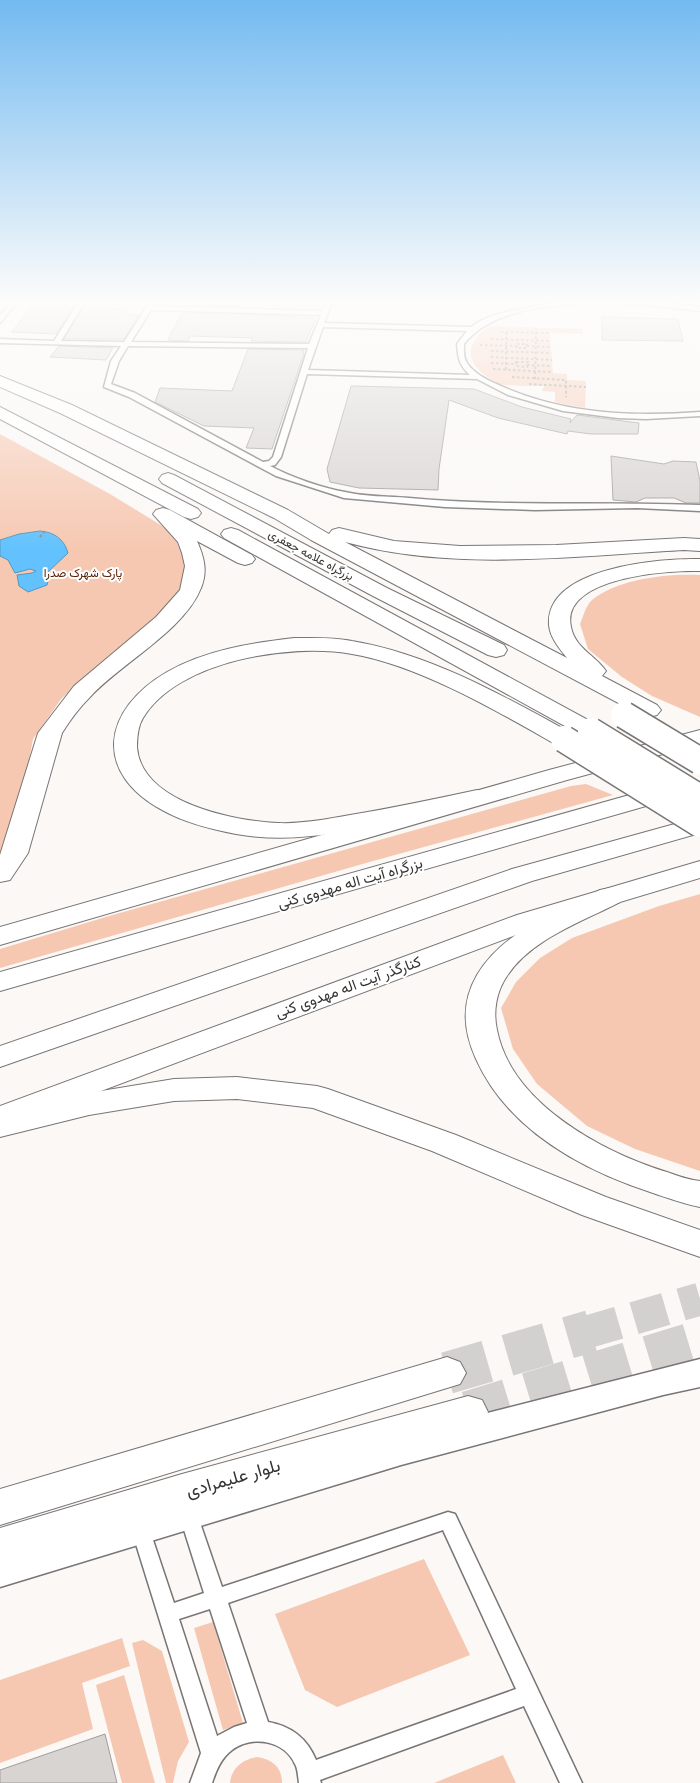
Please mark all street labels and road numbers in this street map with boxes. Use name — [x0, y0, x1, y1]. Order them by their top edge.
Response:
street label: بزرگراه علامه جعفری — [266, 527, 356, 584]
street label: بزرگراه آیت اله مهدوی کنی — [275, 854, 425, 913]
street label: کنارگذر آیت اله مهدوی کنی — [273, 952, 424, 1023]
street label: بلوار علیمرادی — [183, 1454, 283, 1502]

